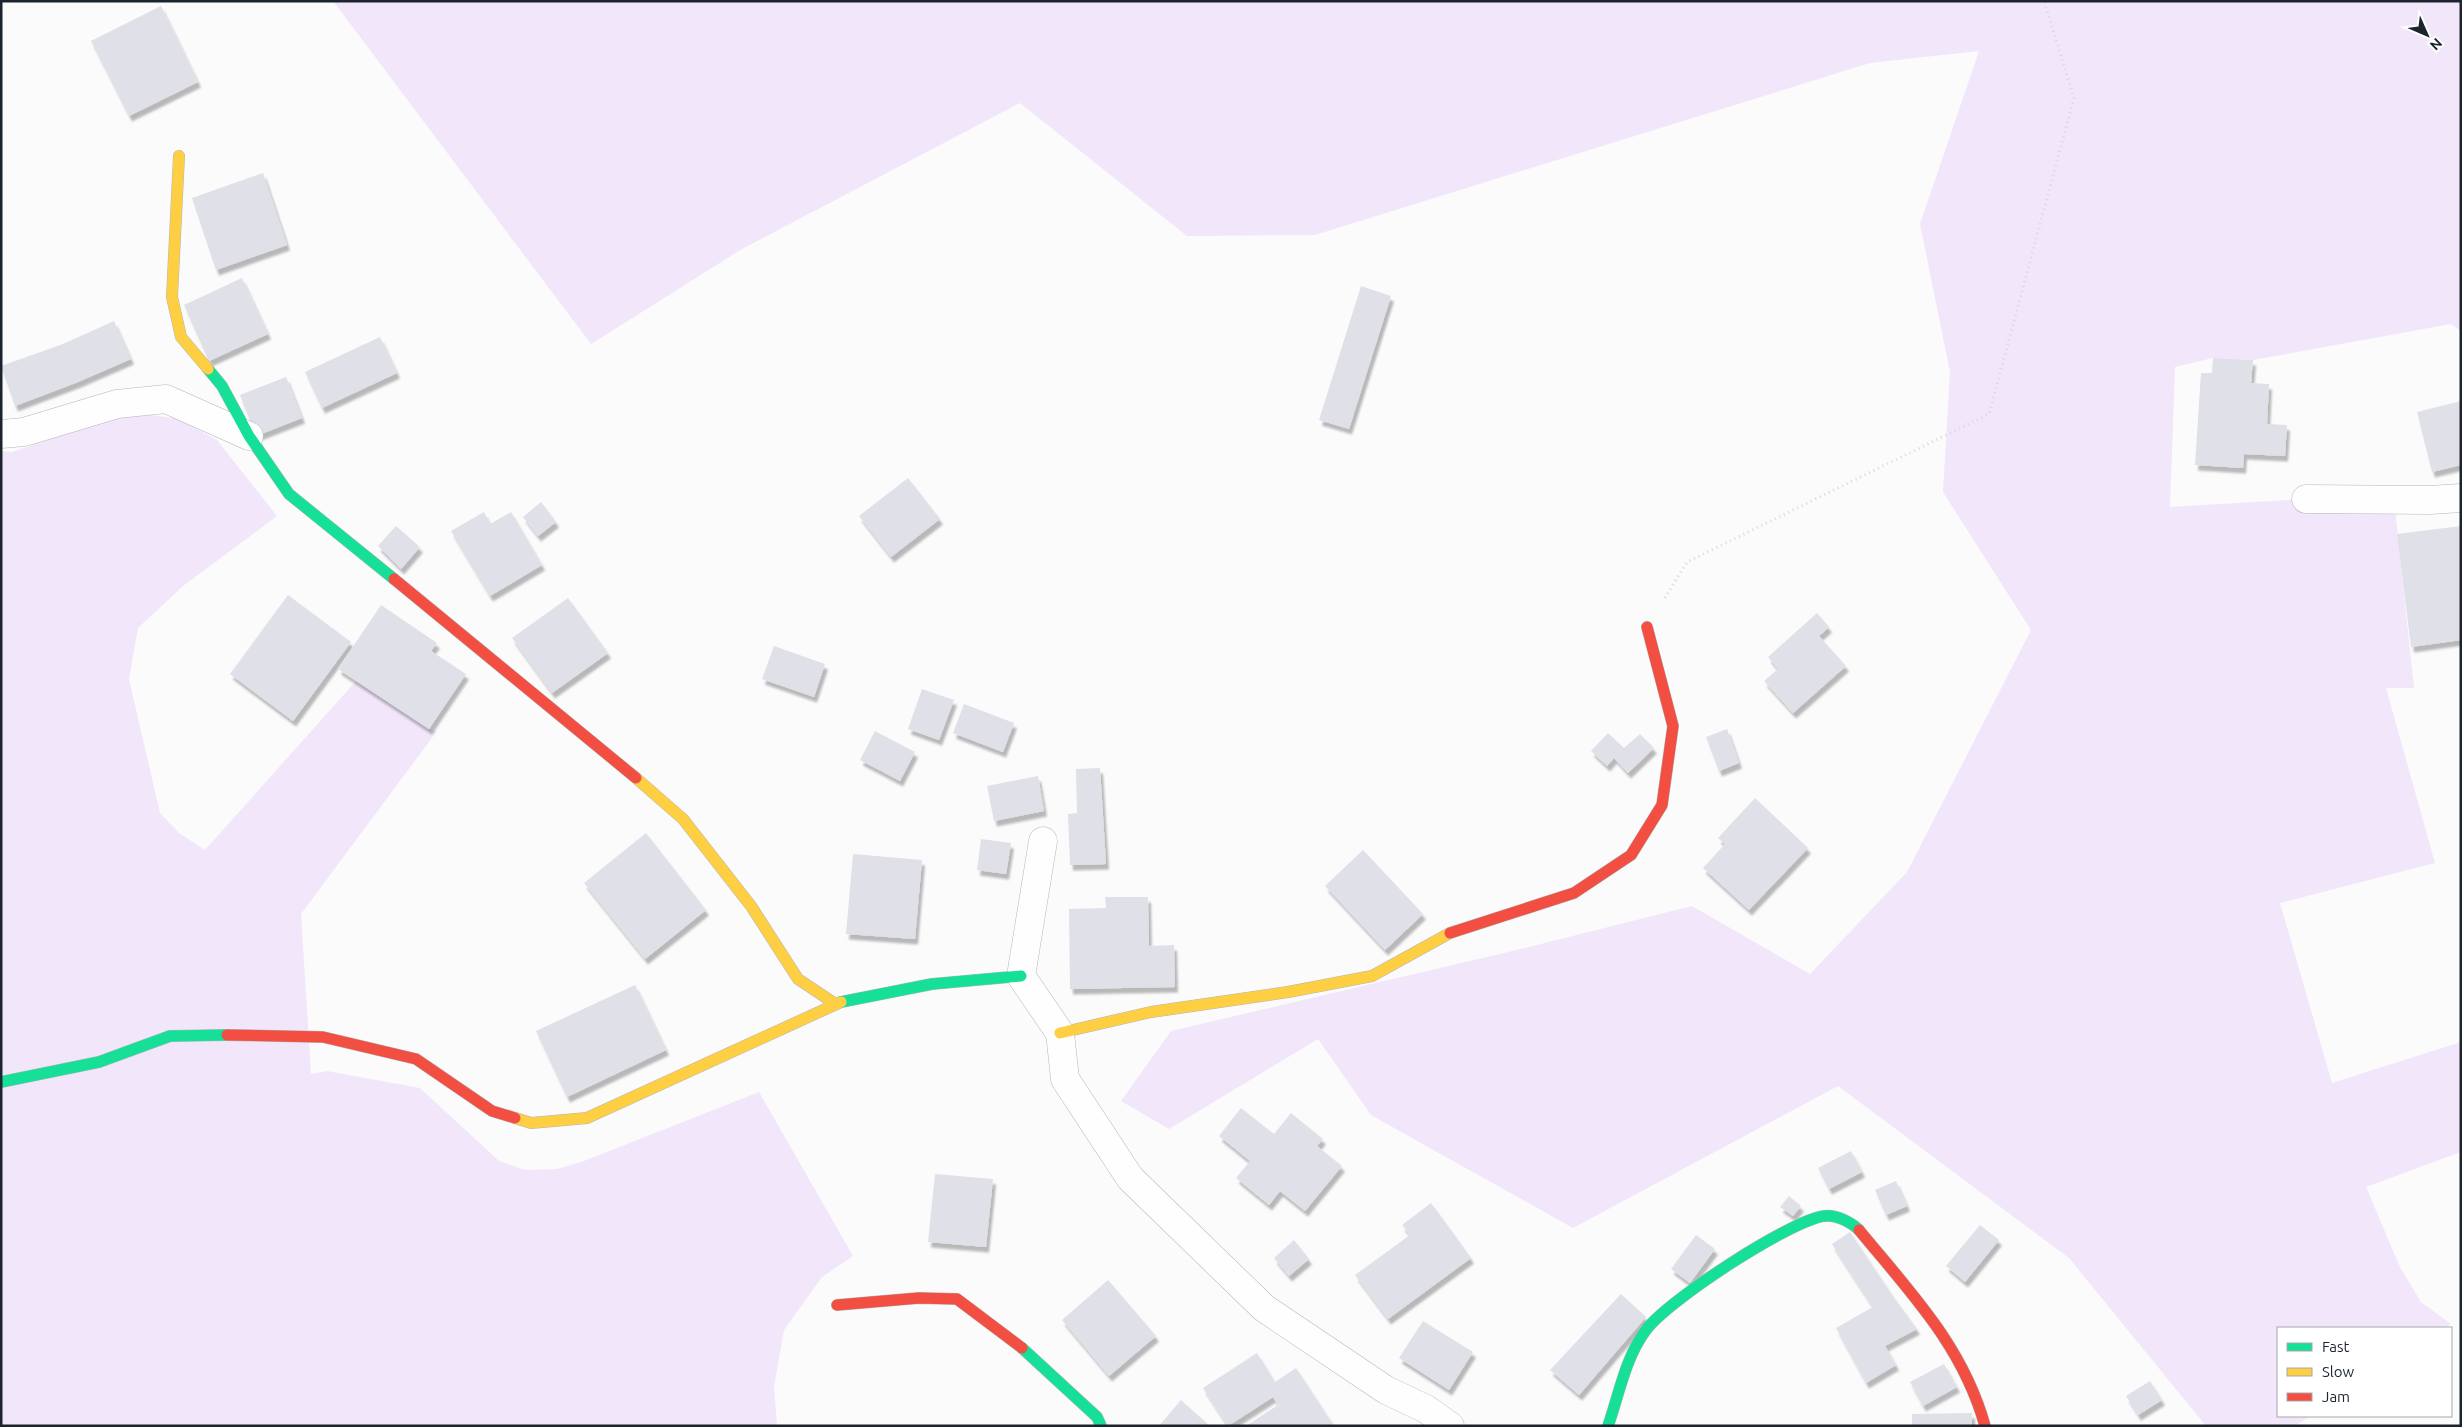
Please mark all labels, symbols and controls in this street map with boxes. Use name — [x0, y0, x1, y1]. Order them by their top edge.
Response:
north arrow — [2402, 10, 2452, 60]
text: N — [2427, 35, 2446, 54]
legend — [2277, 1327, 2452, 1417]
text: Fast — [2322, 1338, 2350, 1355]
text: Slow — [2322, 1363, 2355, 1380]
text: Jam — [2322, 1388, 2350, 1405]

